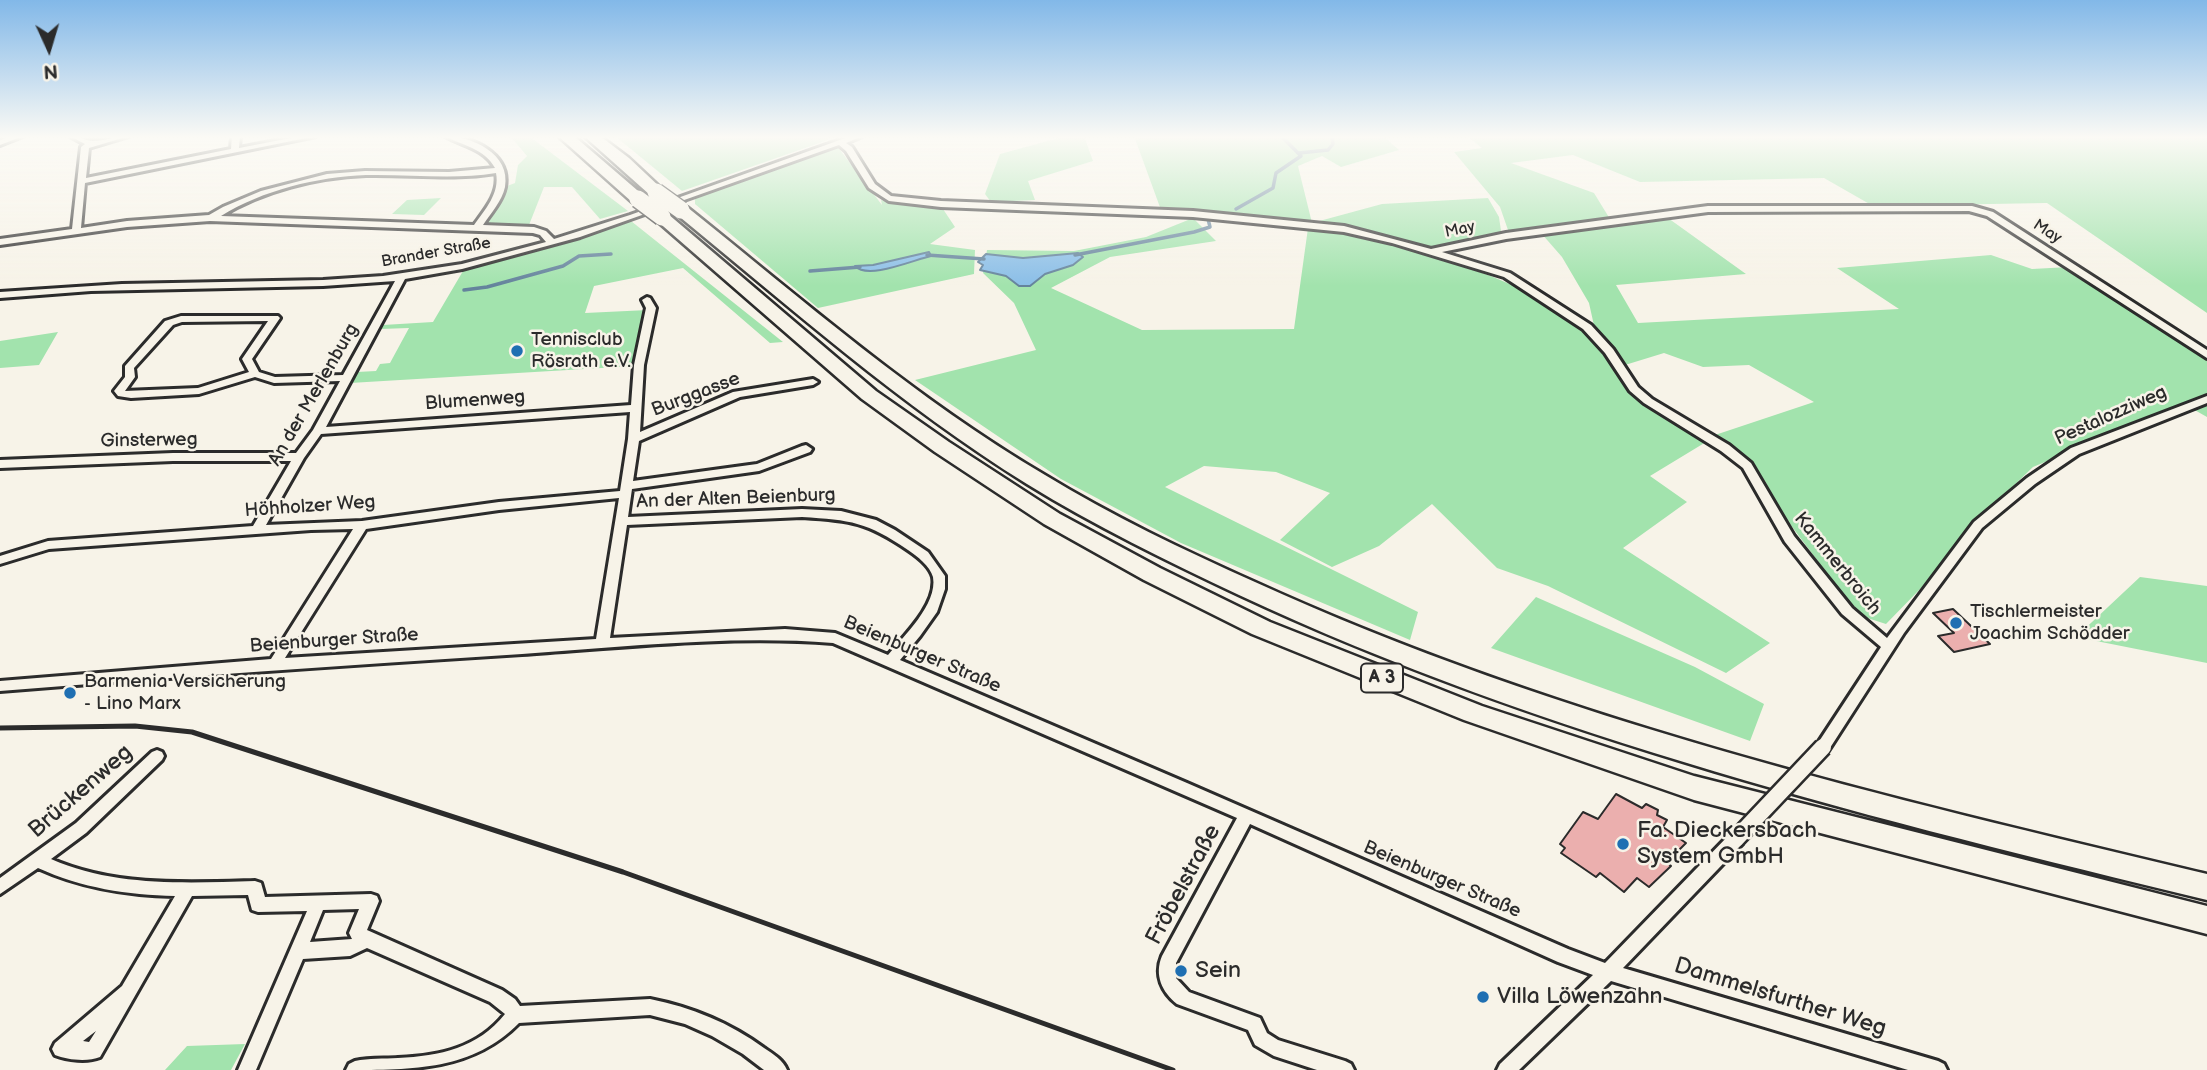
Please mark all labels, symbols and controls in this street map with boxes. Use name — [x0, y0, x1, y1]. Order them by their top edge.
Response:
north arrow — [14, 14, 84, 84]
text: N — [43, 58, 58, 82]
street label: May — [2029, 216, 2065, 248]
street label: May — [1443, 217, 1477, 243]
street label: Brander Straße — [380, 234, 492, 272]
street label: An der Merlenburg — [264, 320, 364, 470]
place label: Tennisclub Rösrath e.V. — [531, 329, 631, 373]
marker: Tennisclub Rösrath e.V. — [509, 343, 525, 359]
street label: Burggasse — [649, 368, 743, 422]
street label: Pestalozziweg — [2052, 381, 2170, 451]
street label: Blumenweg — [424, 386, 526, 416]
street label: Ginsterweg — [100, 429, 198, 453]
street label: An der Alten Beienburg — [636, 484, 836, 514]
street label: Höhholzer Weg — [244, 491, 376, 523]
street label: Kammerbroich — [1789, 508, 1885, 620]
place label: Tischlermeister Joachim Schödder — [1970, 601, 2130, 645]
street label: Beienburger Straße — [840, 611, 1004, 699]
marker: Tischlermeister Joachim Schödder — [1948, 615, 1964, 631]
street label: Beienburger Straße — [249, 624, 419, 658]
road number: A 3 — [1361, 664, 1403, 692]
place label: Barmenia Versicherung - Lino Marx — [84, 671, 286, 715]
marker: Barmenia Versicherung - Lino Marx — [62, 685, 78, 701]
street label: Brückenweg — [23, 739, 139, 845]
place label: Fa. Dieckersbach System GmbH — [1637, 817, 1817, 871]
street label: Fröbelstraße — [1141, 820, 1227, 950]
street label: Beienburger Straße — [1360, 836, 1524, 924]
marker: Fa. Dieckersbach System GmbH — [1615, 836, 1631, 852]
street label: Dammelsfurther Weg — [1671, 953, 1889, 1043]
place label: Sein — [1195, 957, 1241, 985]
marker: Sein — [1173, 963, 1189, 979]
place label: Villa Löwenzahn — [1497, 983, 1663, 1011]
marker: Villa Löwenzahn — [1475, 989, 1491, 1005]

